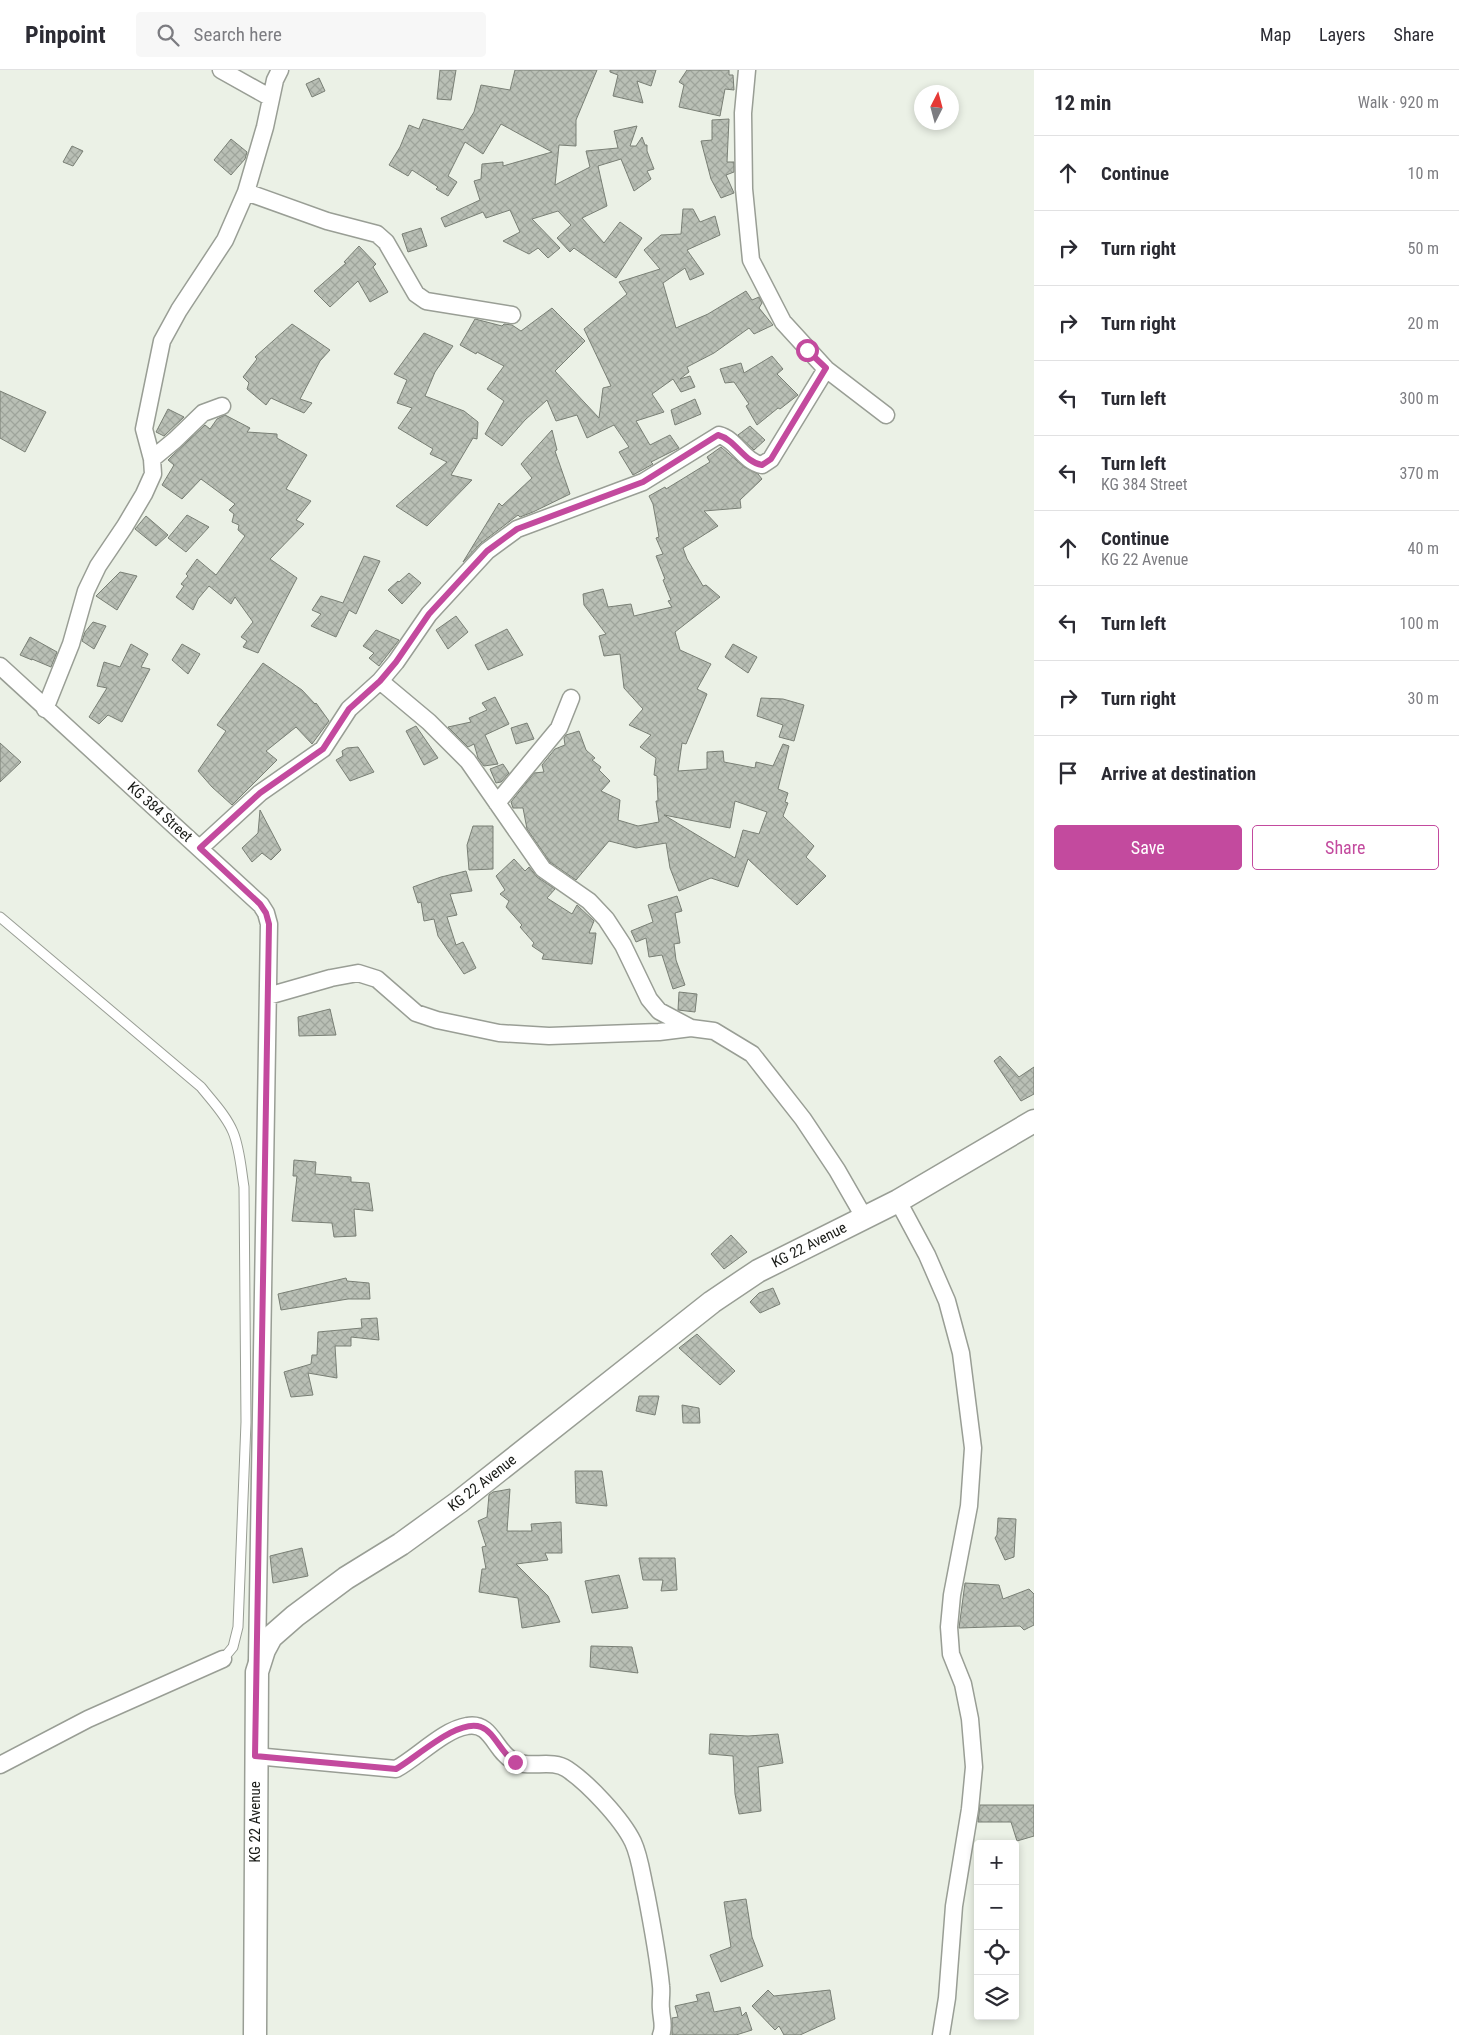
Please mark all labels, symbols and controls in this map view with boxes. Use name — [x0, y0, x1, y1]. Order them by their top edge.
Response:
search box — [136, 12, 486, 57]
text: Pinpoint — [25, 21, 106, 49]
icon: search — [154, 21, 182, 49]
text: Search here — [194, 23, 282, 46]
text: Map — [1260, 24, 1291, 45]
text: Layers — [1319, 24, 1366, 45]
text: Share — [1394, 24, 1434, 45]
north arrow — [914, 85, 959, 130]
text: 12 min — [1054, 91, 1111, 115]
text: Walk · 920 m — [1358, 93, 1439, 112]
icon: ahead — [1054, 159, 1082, 187]
text: Continue — [1101, 162, 1169, 185]
text: 10 m — [1407, 164, 1439, 183]
icon: right — [1054, 234, 1082, 262]
text: Turn right — [1101, 237, 1176, 260]
text: 50 m — [1407, 239, 1439, 258]
icon: right — [1054, 309, 1082, 337]
text: Turn right — [1101, 312, 1176, 335]
text: 20 m — [1407, 314, 1439, 333]
route start — [796, 339, 819, 362]
icon: left — [1054, 384, 1082, 412]
text: Turn left — [1101, 387, 1166, 410]
text: 300 m — [1400, 389, 1439, 408]
text: Turn left — [1101, 452, 1166, 475]
icon: left — [1054, 459, 1082, 487]
text: 370 m — [1400, 464, 1439, 483]
text: KG 384 Street — [1101, 475, 1187, 494]
text: Continue — [1101, 527, 1169, 550]
icon: ahead — [1054, 534, 1082, 562]
text: 40 m — [1407, 539, 1439, 558]
text: KG 22 Avenue — [1101, 550, 1188, 569]
icon: left — [1054, 609, 1082, 637]
text: Turn left — [1101, 612, 1166, 635]
text: 100 m — [1400, 614, 1439, 633]
icon: right — [1054, 684, 1082, 712]
text: Turn right — [1101, 687, 1176, 710]
text: 30 m — [1407, 689, 1439, 708]
icon: arrive — [1054, 759, 1082, 787]
text: Arrive at destination — [1101, 762, 1256, 785]
street label: KG 384 Street — [124, 778, 196, 846]
button: Save — [1054, 825, 1242, 870]
button: Share — [1252, 825, 1439, 870]
street label: KG 22 Avenue — [769, 1218, 849, 1272]
street label: KG 22 Avenue — [444, 1451, 520, 1515]
route end — [504, 1751, 527, 1774]
street label: KG 22 Avenue — [246, 1781, 264, 1863]
map controls — [974, 1840, 1019, 2020]
button: + — [974, 1840, 1019, 1885]
button: − — [974, 1885, 1019, 1930]
button: locate — [974, 1930, 1019, 1975]
button: layers — [974, 1975, 1019, 2020]

